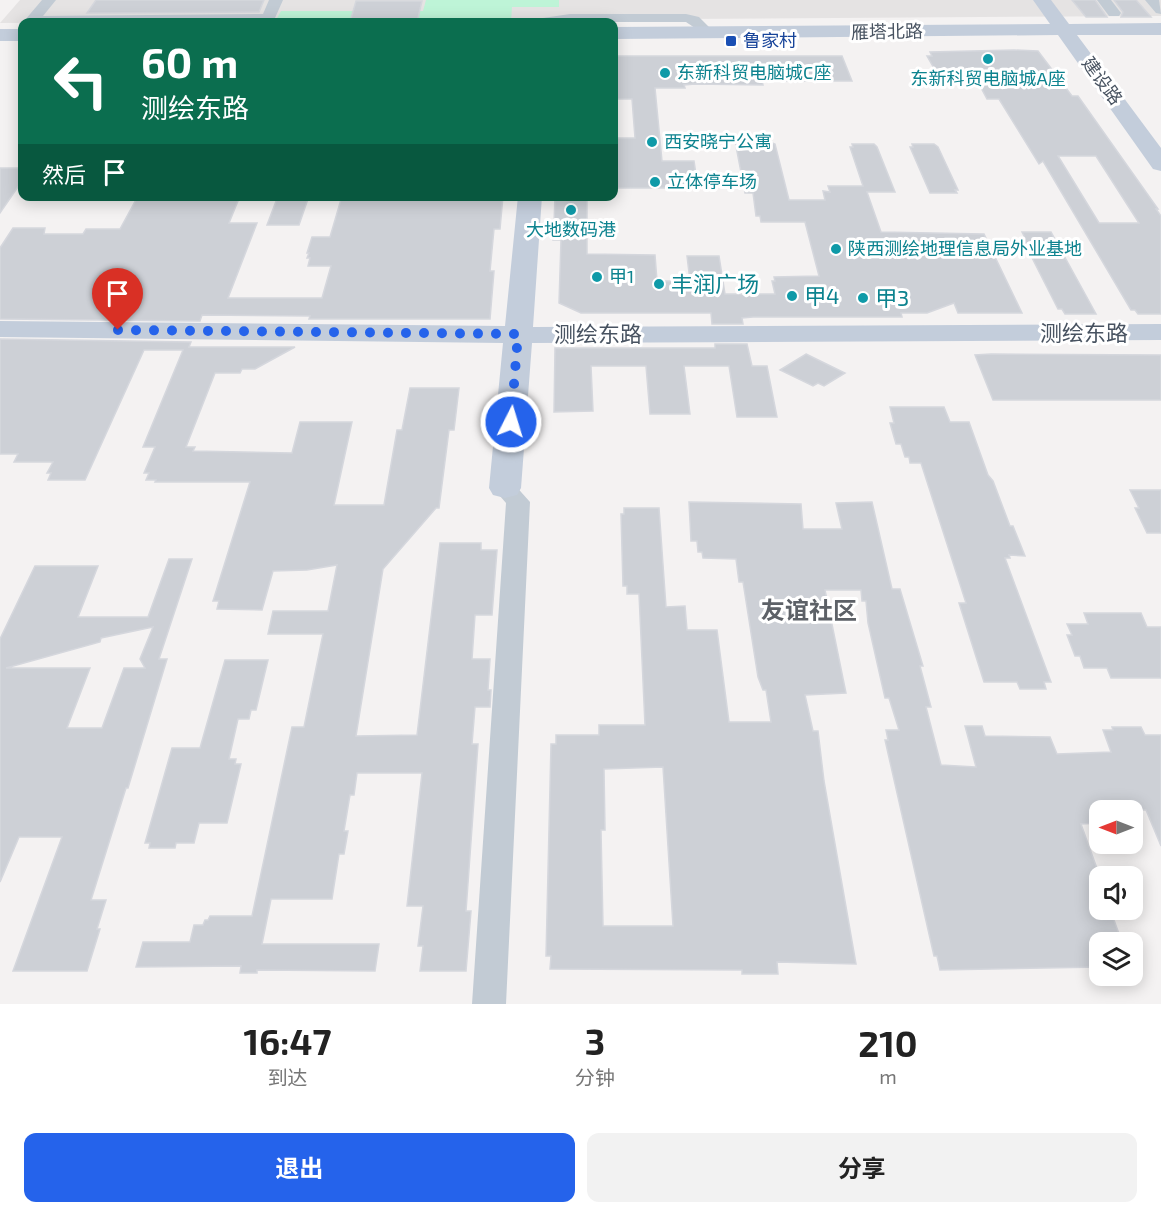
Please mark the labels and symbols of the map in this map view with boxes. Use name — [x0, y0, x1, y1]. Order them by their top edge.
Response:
street label: 雁塔北路 — [851, 19, 923, 43]
place label: 鲁家村 — [743, 29, 797, 51]
marker: 鲁家村 — [724, 34, 738, 48]
marker: 东新科贸电脑城A座 — [981, 52, 995, 66]
street label: 建设路 — [1078, 52, 1128, 109]
place label: 东新科贸电脑城C座 — [677, 61, 831, 83]
marker: 东新科贸电脑城C座 — [658, 66, 672, 80]
place label: 东新科贸电脑城A座 — [910, 67, 1066, 89]
place label: 西安晓宁公寓 — [664, 130, 772, 152]
marker: 西安晓宁公寓 — [645, 135, 659, 149]
place label: 立体停车场 — [667, 170, 757, 192]
marker: 立体停车场 — [648, 175, 662, 189]
marker: 大地数码港 — [564, 203, 578, 217]
place label: 大地数码港 — [526, 218, 616, 240]
place label: 陕西测绘地理信息局外业基地 — [848, 237, 1082, 259]
marker: 陕西测绘地理信息局外业基地 — [829, 242, 843, 256]
place label: 甲1 — [609, 265, 634, 287]
pin — [92, 268, 143, 330]
marker: 甲1 — [590, 270, 604, 284]
place label: 丰润广场 — [671, 270, 759, 296]
marker: 丰润广场 — [652, 277, 666, 291]
place label: 甲4 — [804, 282, 840, 308]
place label: 甲3 — [875, 284, 909, 310]
marker: 甲4 — [785, 289, 799, 303]
marker: 甲3 — [856, 291, 870, 305]
street label: 测绘东路 — [1040, 319, 1128, 345]
street label: 测绘东路 — [554, 320, 642, 346]
position arrow — [479, 390, 543, 454]
district label: 友谊社区 — [761, 595, 857, 624]
north arrow — [1089, 800, 1143, 854]

